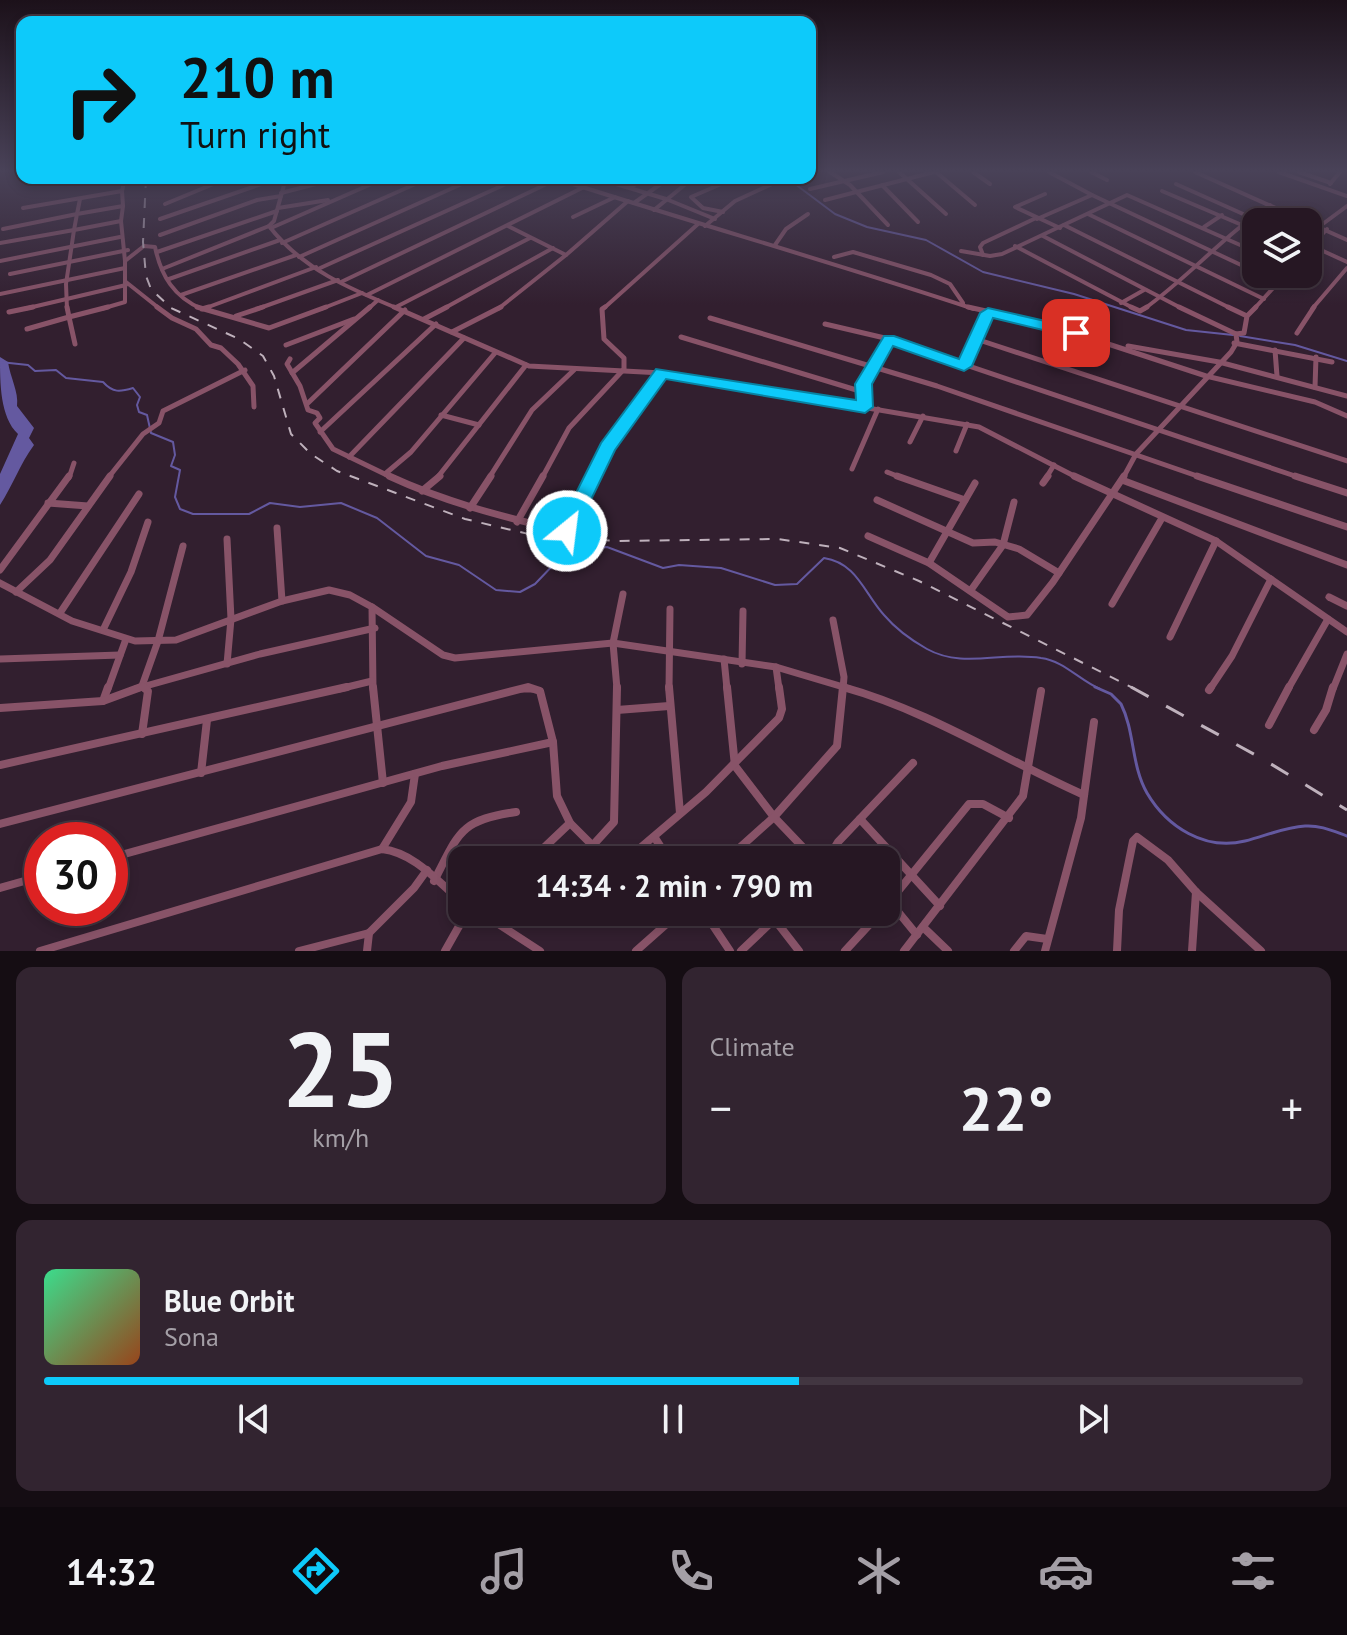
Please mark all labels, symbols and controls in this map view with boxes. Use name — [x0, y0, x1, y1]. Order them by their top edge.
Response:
text: 210 m — [180, 41, 335, 113]
icon: right — [48, 48, 152, 152]
text: Turn right — [180, 111, 330, 158]
map controls — [1242, 208, 1322, 288]
button: layers — [1242, 208, 1322, 288]
pin — [1042, 299, 1110, 367]
icon: arrive — [1054, 311, 1098, 355]
position arrow — [525, 489, 609, 573]
speed limit sign: 30 — [24, 822, 128, 926]
text: 14:34 · 2 min · 790 m — [535, 866, 813, 905]
text: 25 — [282, 1001, 400, 1136]
text: Climate — [710, 1030, 795, 1063]
text: 22° — [959, 1069, 1053, 1147]
text: − — [710, 1079, 732, 1136]
text: + — [1281, 1079, 1303, 1136]
text: km/h — [312, 1121, 369, 1154]
text: Blue Orbit — [164, 1281, 294, 1320]
text: Sona — [164, 1320, 219, 1353]
icon: previous — [232, 1397, 276, 1441]
icon: pause — [651, 1397, 695, 1441]
icon: next — [1071, 1397, 1115, 1441]
icon: directions — [288, 1543, 344, 1599]
icon: music — [476, 1543, 532, 1599]
icon: phone — [663, 1543, 719, 1599]
icon: climate — [851, 1543, 907, 1599]
icon: car — [1038, 1543, 1094, 1599]
icon: filters — [1225, 1543, 1281, 1599]
text: 14:32 — [66, 1548, 157, 1595]

